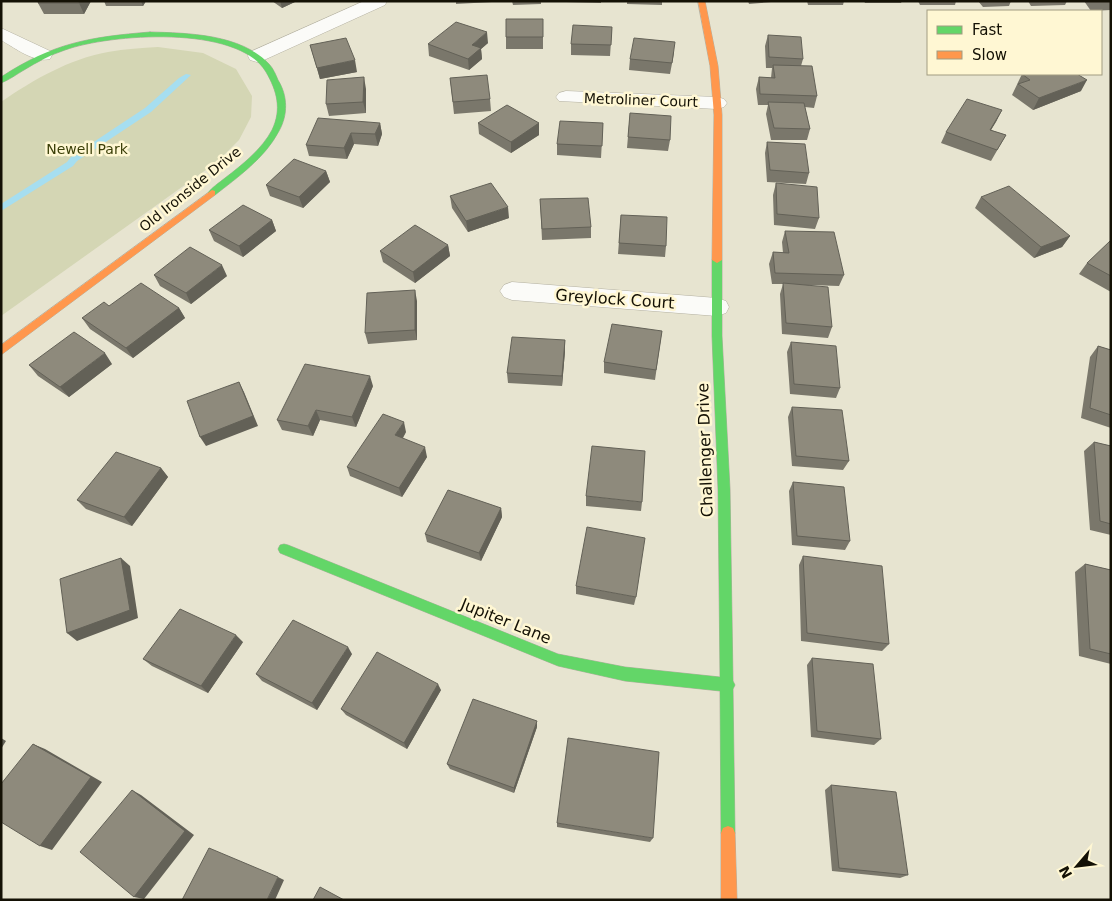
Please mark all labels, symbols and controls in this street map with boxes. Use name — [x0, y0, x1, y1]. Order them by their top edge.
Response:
legend — [927, 10, 1102, 75]
text: Fast — [972, 21, 1002, 39]
text: Slow — [972, 46, 1007, 64]
street label: Metroliner Court — [584, 90, 699, 110]
park label: Newell Park — [46, 141, 129, 157]
street label: Old Ironside Drive — [136, 143, 244, 235]
street label: Greylock Court — [555, 285, 675, 313]
street label: Challenger Drive — [693, 383, 717, 517]
street label: Jupiter Lane — [457, 594, 554, 648]
north arrow — [1052, 841, 1102, 891]
text: N — [1056, 863, 1075, 881]

